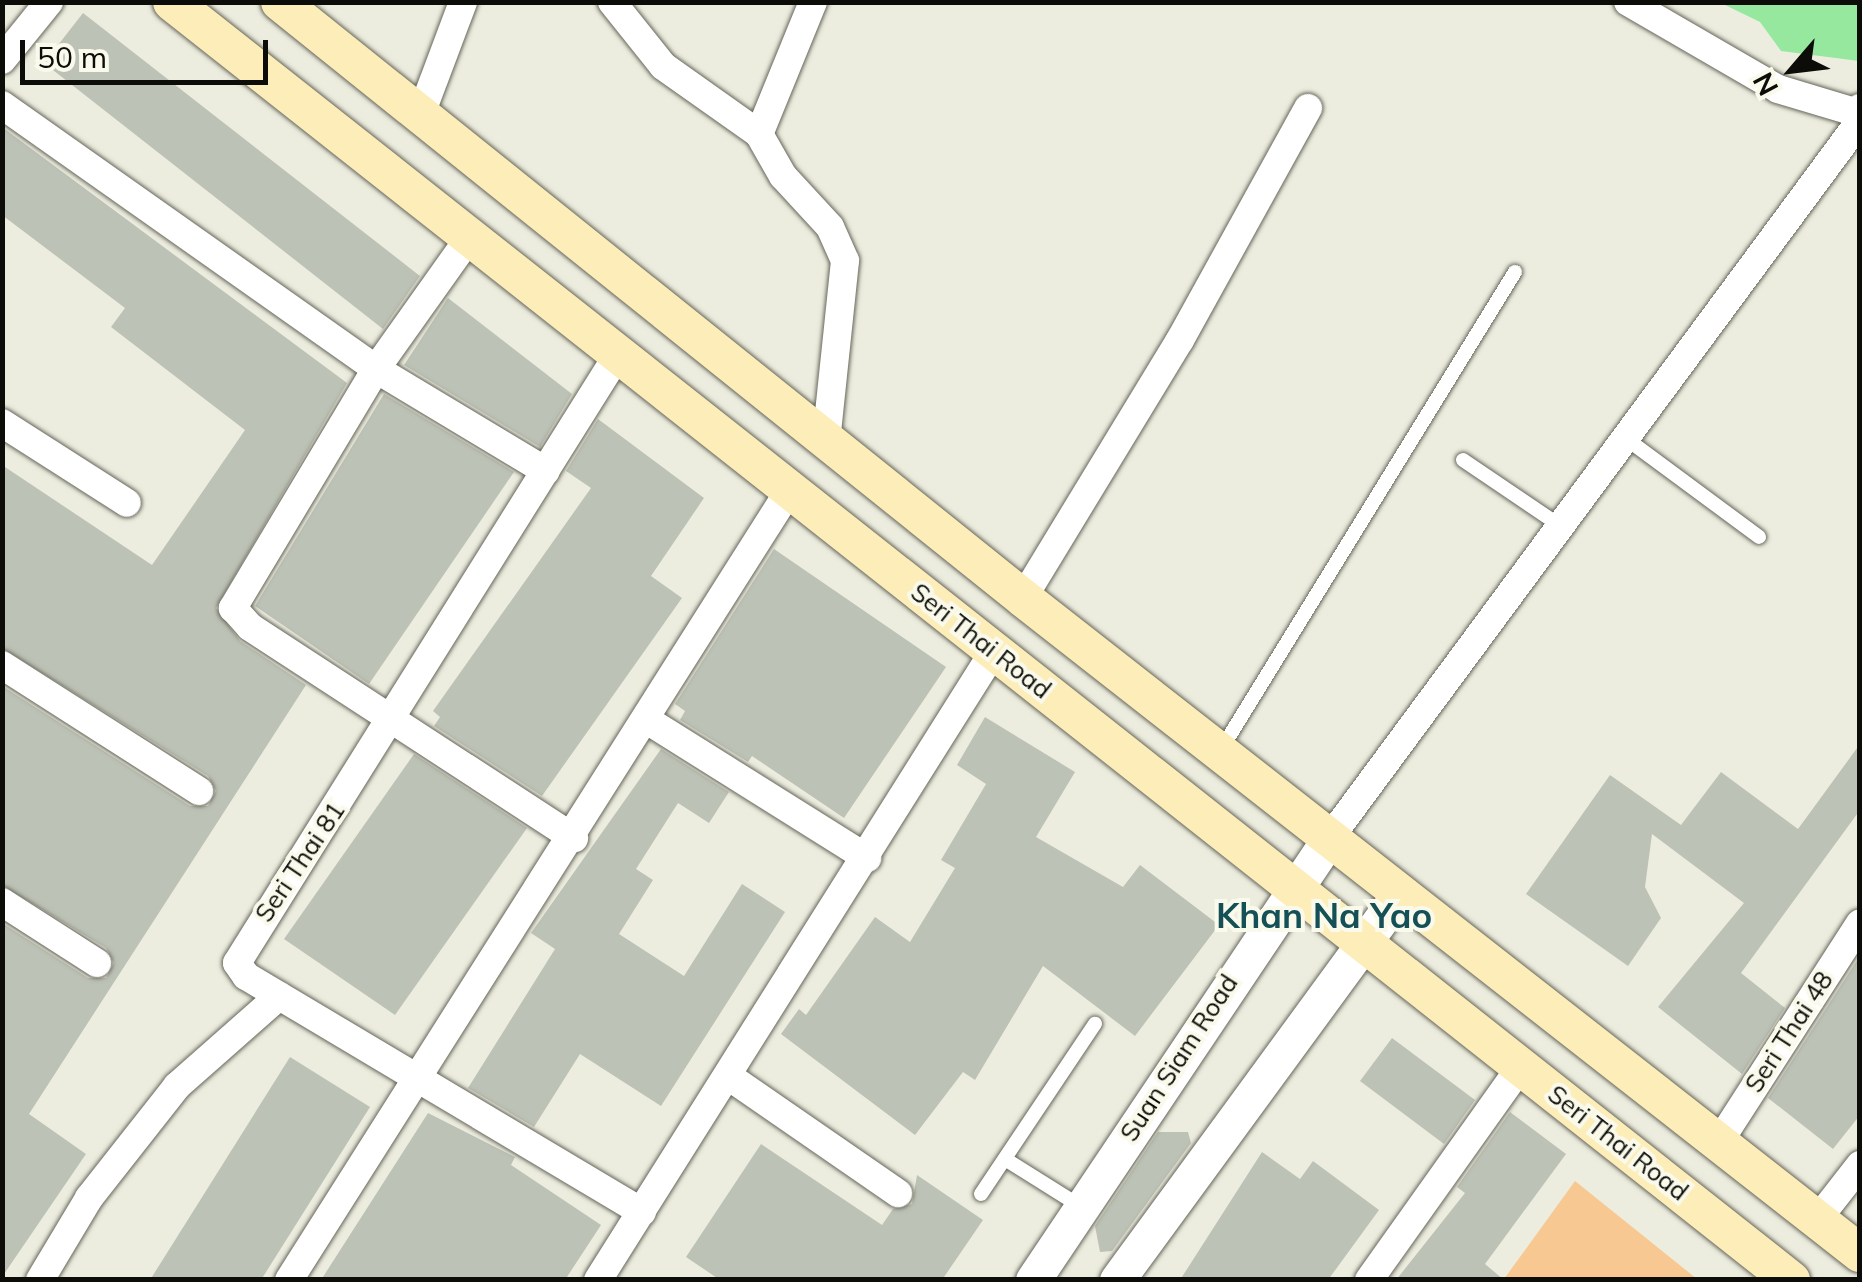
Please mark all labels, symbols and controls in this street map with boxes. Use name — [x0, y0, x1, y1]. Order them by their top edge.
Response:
scale bar — [25, 20, 272, 82]
north arrow — [1742, 20, 1842, 120]
text: 50 m — [37, 38, 107, 76]
text: N — [1745, 67, 1785, 102]
street label: Seri Thai Road — [905, 577, 1057, 705]
street label: Seri Thai 81 — [249, 796, 351, 928]
district label: Khan Na Yao — [1216, 894, 1432, 936]
street label: Seri Thai 48 — [1739, 966, 1839, 1098]
street label: Suan Siam Road — [1114, 969, 1244, 1147]
street label: Seri Thai Road — [1542, 1079, 1694, 1207]

